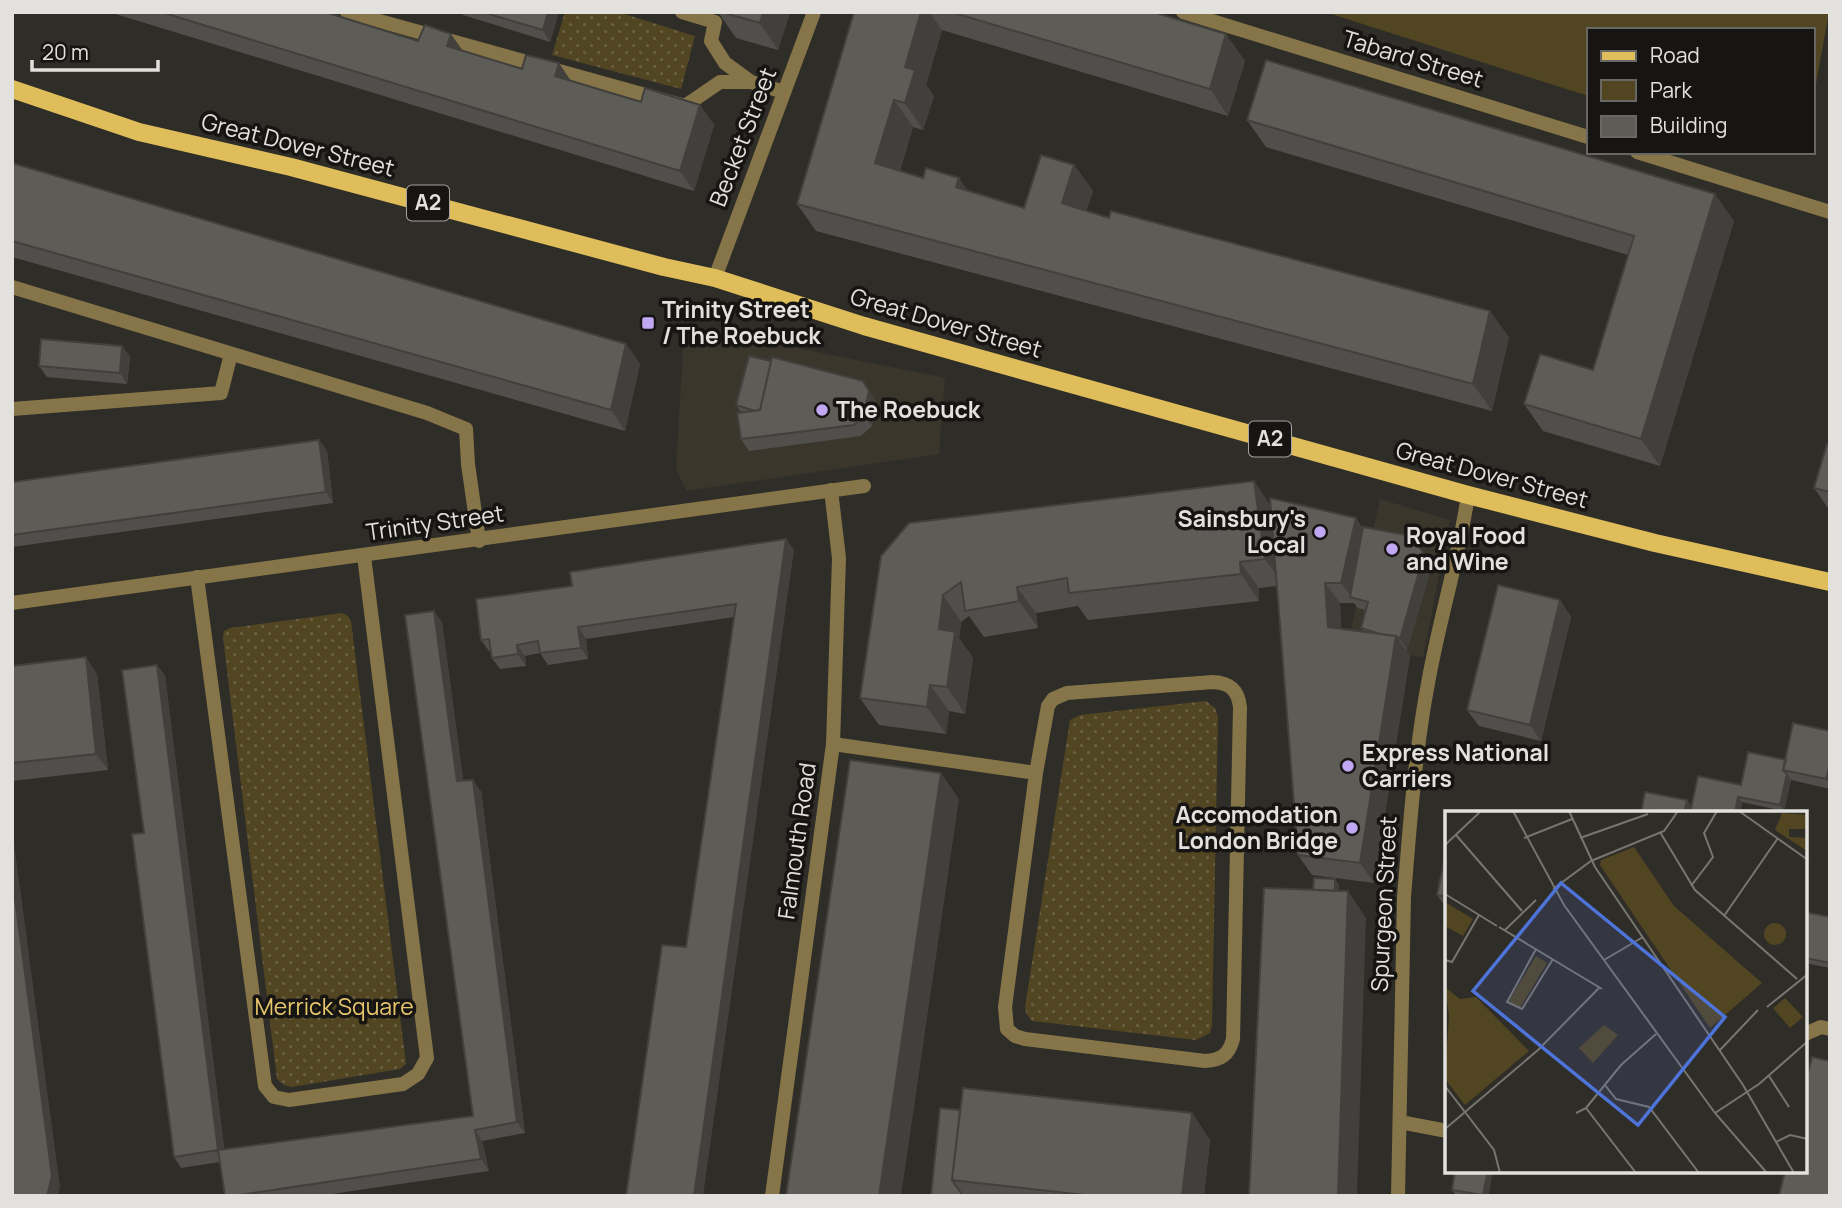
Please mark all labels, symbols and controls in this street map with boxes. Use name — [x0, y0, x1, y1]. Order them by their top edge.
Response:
street label: Tabard Street — [1339, 22, 1487, 95]
scale bar — [32, 28, 158, 72]
legend — [1587, 28, 1814, 154]
text: 20 m — [42, 38, 89, 66]
text: Road — [1650, 41, 1700, 69]
street label: Becket Street — [701, 63, 783, 211]
text: Park — [1650, 76, 1692, 104]
street label: Great Dover Street — [198, 105, 398, 183]
text: Building — [1650, 111, 1727, 139]
road number: A2 — [407, 186, 449, 220]
street label: Great Dover Street — [847, 279, 1046, 365]
place label: Trinity Street / The Roebuck — [662, 293, 821, 351]
marker: Trinity Street / The Roebuck — [640, 315, 656, 331]
place label: The Roebuck — [836, 393, 981, 425]
marker: The Roebuck — [814, 402, 830, 418]
road number: A2 — [1249, 422, 1291, 457]
street label: Great Dover Street — [1393, 433, 1592, 515]
street label: Trinity Street — [364, 497, 506, 547]
place label: Sainsbury's Local — [1178, 502, 1306, 560]
place label: Royal Food and Wine — [1406, 519, 1526, 577]
marker: Sainsbury's Local — [1312, 524, 1328, 540]
marker: Royal Food and Wine — [1384, 541, 1400, 557]
place label: Express National Carriers — [1362, 736, 1549, 794]
marker: Express National Carriers — [1340, 758, 1356, 774]
street label: Falmouth Road — [769, 760, 823, 921]
place label: Accomodation London Bridge — [1175, 798, 1338, 856]
inset map — [1445, 811, 1807, 1173]
street label: Spurgeon Street — [1362, 815, 1404, 993]
marker: Accomodation London Bridge — [1344, 820, 1360, 836]
park label: Merrick Square — [254, 990, 414, 1022]

